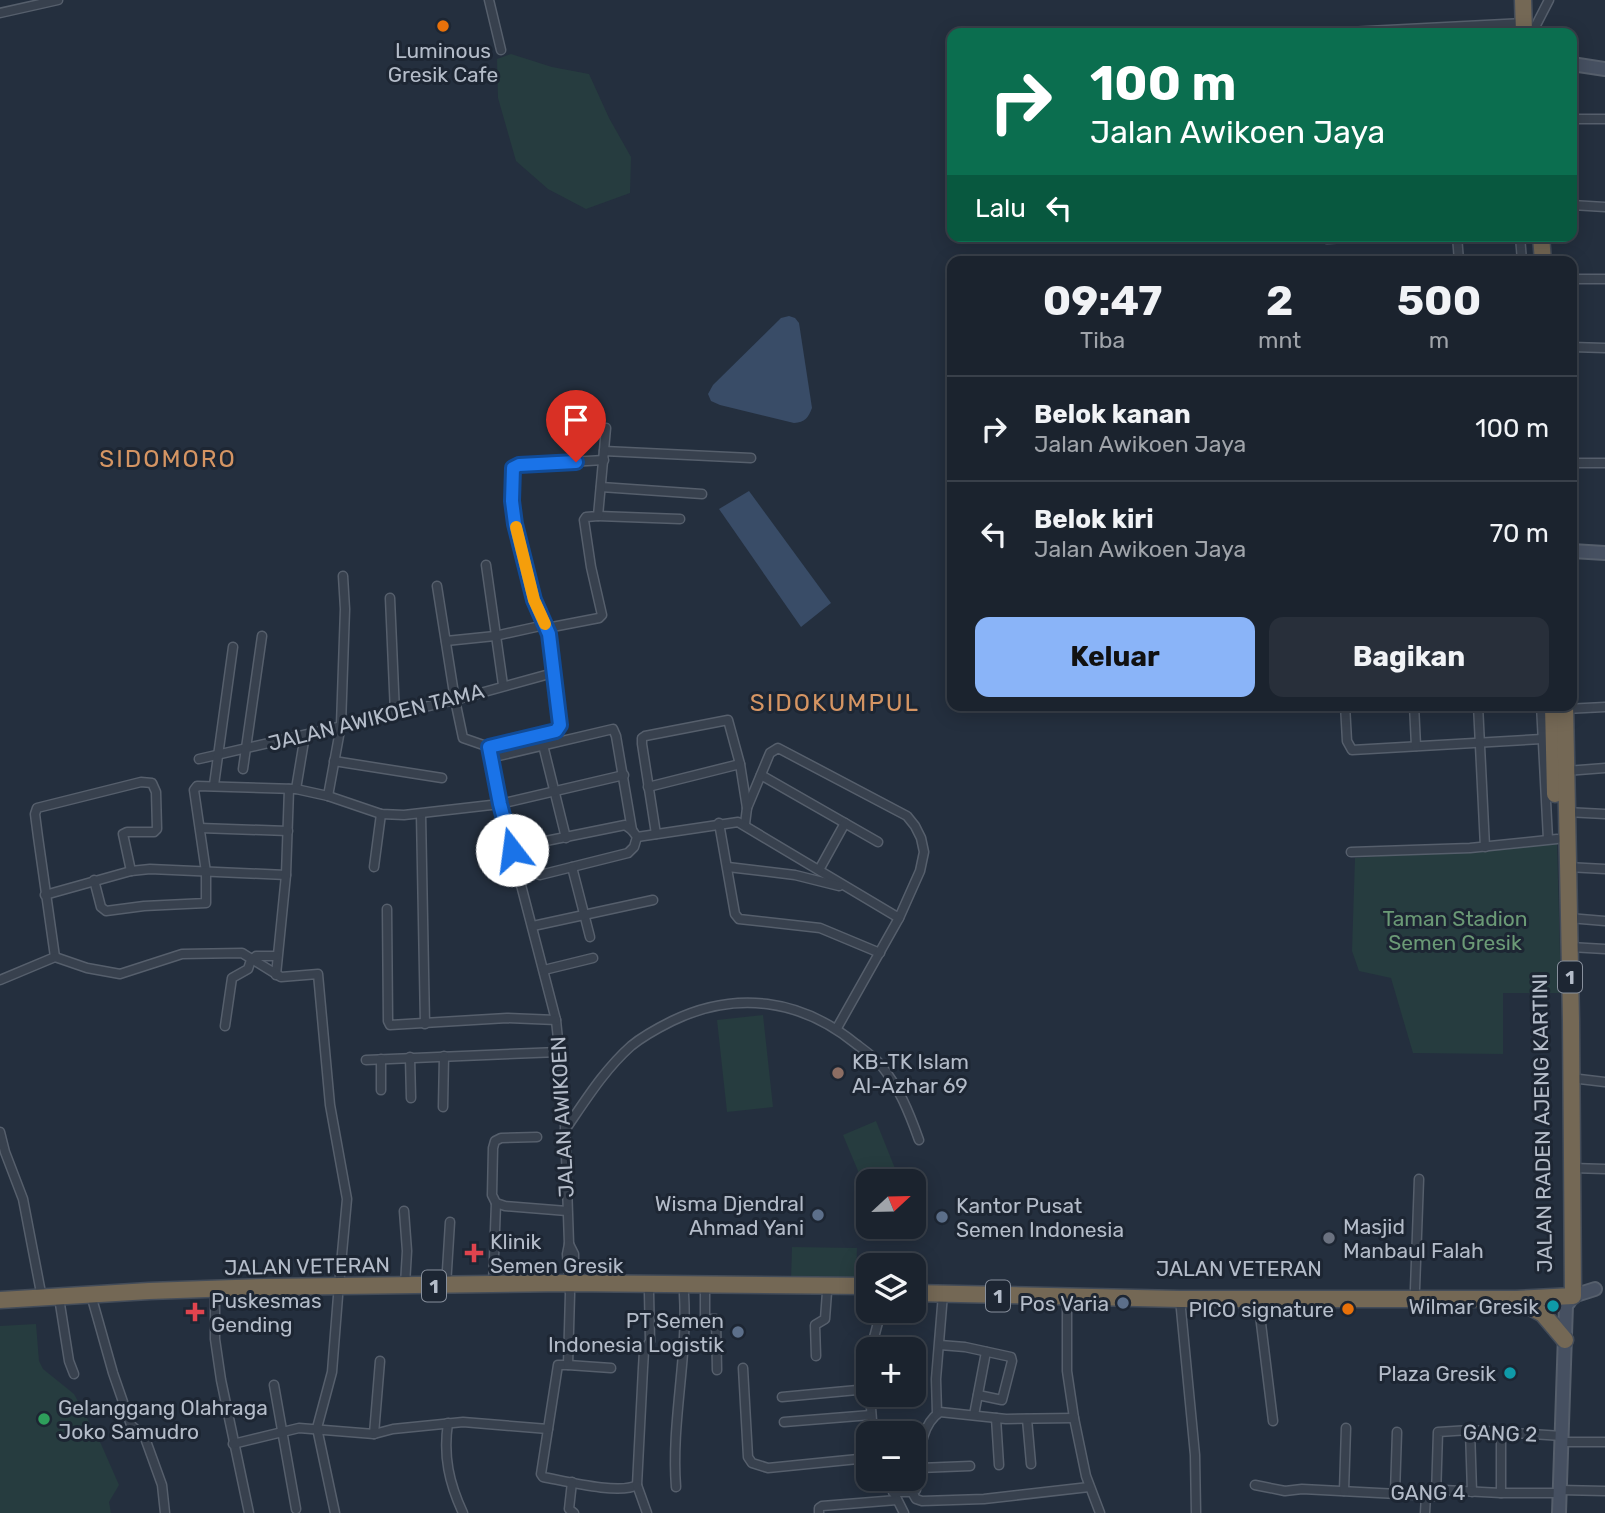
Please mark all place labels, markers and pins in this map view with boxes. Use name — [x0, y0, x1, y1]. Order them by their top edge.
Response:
marker: Luminous Gresik Cafe — [435, 18, 451, 34]
place label: Luminous Gresik Cafe — [388, 38, 498, 87]
pin — [546, 390, 606, 462]
place label: KB-TK Islam Al-Azhar 69 — [852, 1049, 969, 1098]
marker: KB-TK Islam Al-Azhar 69 — [830, 1065, 846, 1081]
place label: Wisma Djendral Ahmad Yani — [655, 1191, 804, 1240]
place label: Kantor Pusat Semen Indonesia — [956, 1193, 1124, 1242]
marker: Wisma Djendral Ahmad Yani — [810, 1207, 826, 1223]
marker: Kantor Pusat Semen Indonesia — [934, 1209, 950, 1225]
place label: Masjid Manbaul Falah — [1343, 1214, 1484, 1263]
place label: Klinik Semen Gresik — [490, 1229, 624, 1278]
marker: Masjid Manbaul Falah — [1321, 1230, 1337, 1246]
marker: Klinik Semen Gresik — [464, 1243, 484, 1263]
place label: Puskesmas Gending — [211, 1288, 322, 1337]
place label: Pos Varia — [1020, 1291, 1109, 1316]
place label: Wilmar Gresik — [1409, 1294, 1539, 1319]
marker: Pos Varia — [1115, 1295, 1131, 1311]
place label: PICO signature — [1189, 1297, 1334, 1322]
marker: Wilmar Gresik — [1545, 1298, 1561, 1314]
marker: PICO signature — [1340, 1301, 1356, 1317]
marker: Puskesmas Gending — [185, 1302, 205, 1322]
place label: PT Semen Indonesia Logistik — [548, 1308, 724, 1357]
marker: PT Semen Indonesia Logistik — [730, 1324, 746, 1340]
place label: Plaza Gresik — [1378, 1361, 1496, 1386]
marker: Plaza Gresik — [1502, 1365, 1518, 1381]
place label: Gelanggang Olahraga Joko Samudro — [58, 1395, 268, 1444]
marker: Gelanggang Olahraga Joko Samudro — [36, 1411, 52, 1427]

